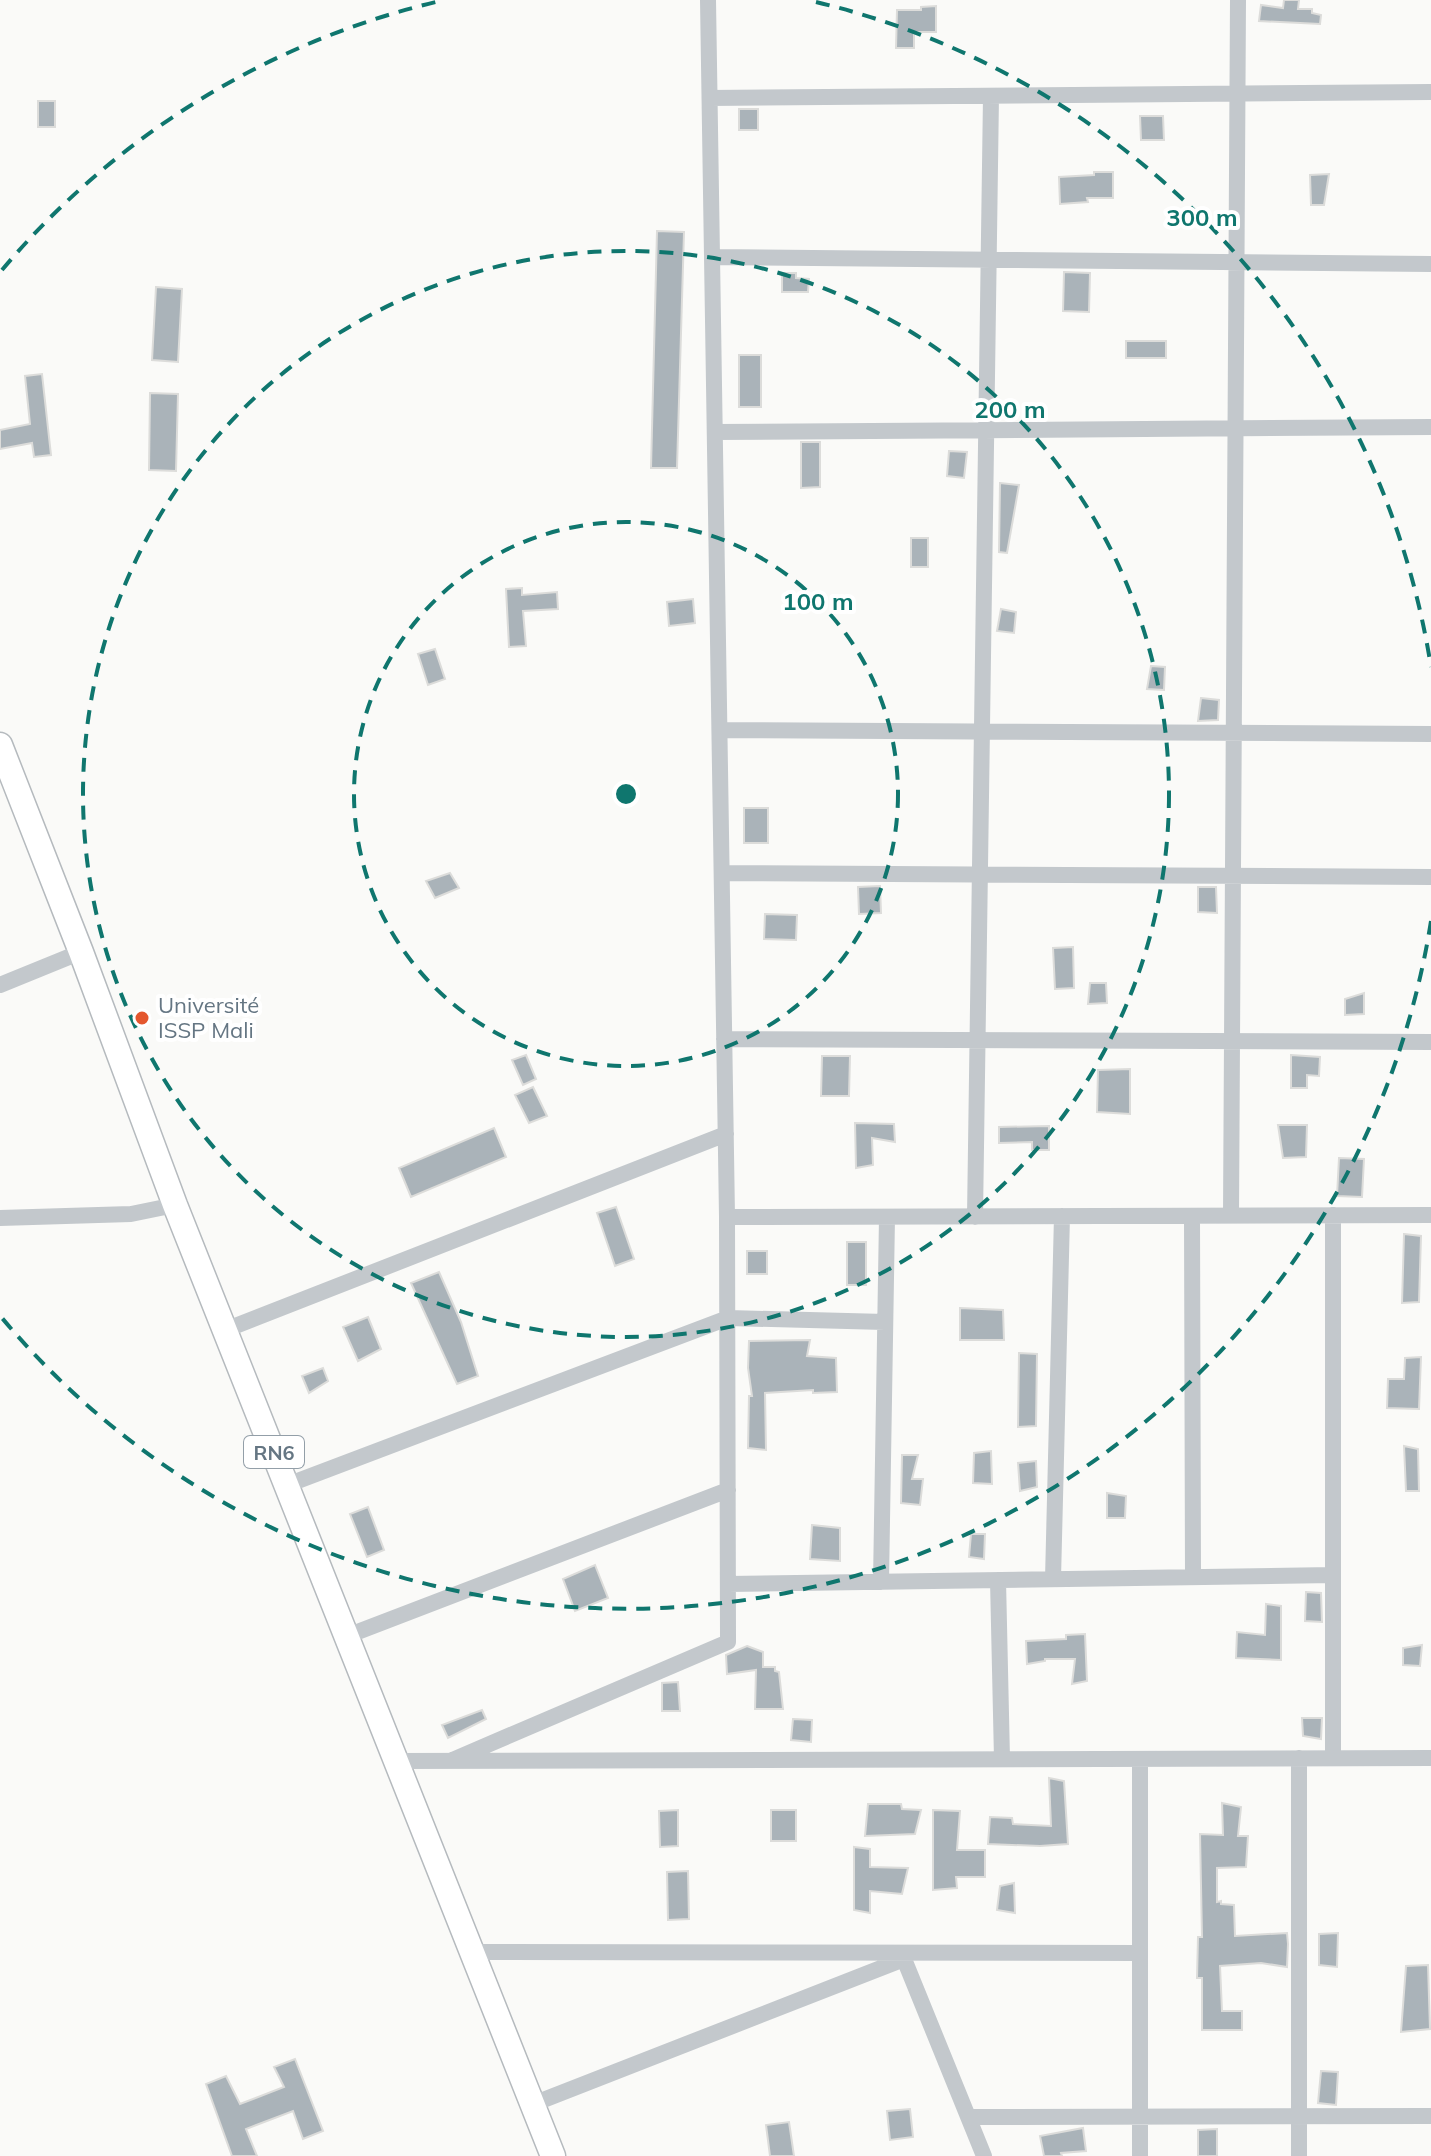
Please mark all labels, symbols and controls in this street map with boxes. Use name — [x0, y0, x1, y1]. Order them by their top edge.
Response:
text: 300 m — [1166, 202, 1238, 232]
text: 200 m — [974, 394, 1046, 424]
text: 100 m — [782, 586, 854, 616]
centre of rings — [612, 780, 640, 808]
place label: Université ISSP Mali — [158, 991, 259, 1044]
marker: Université ISSP Mali — [133, 1009, 151, 1027]
road number: RN6 — [244, 1436, 304, 1468]

